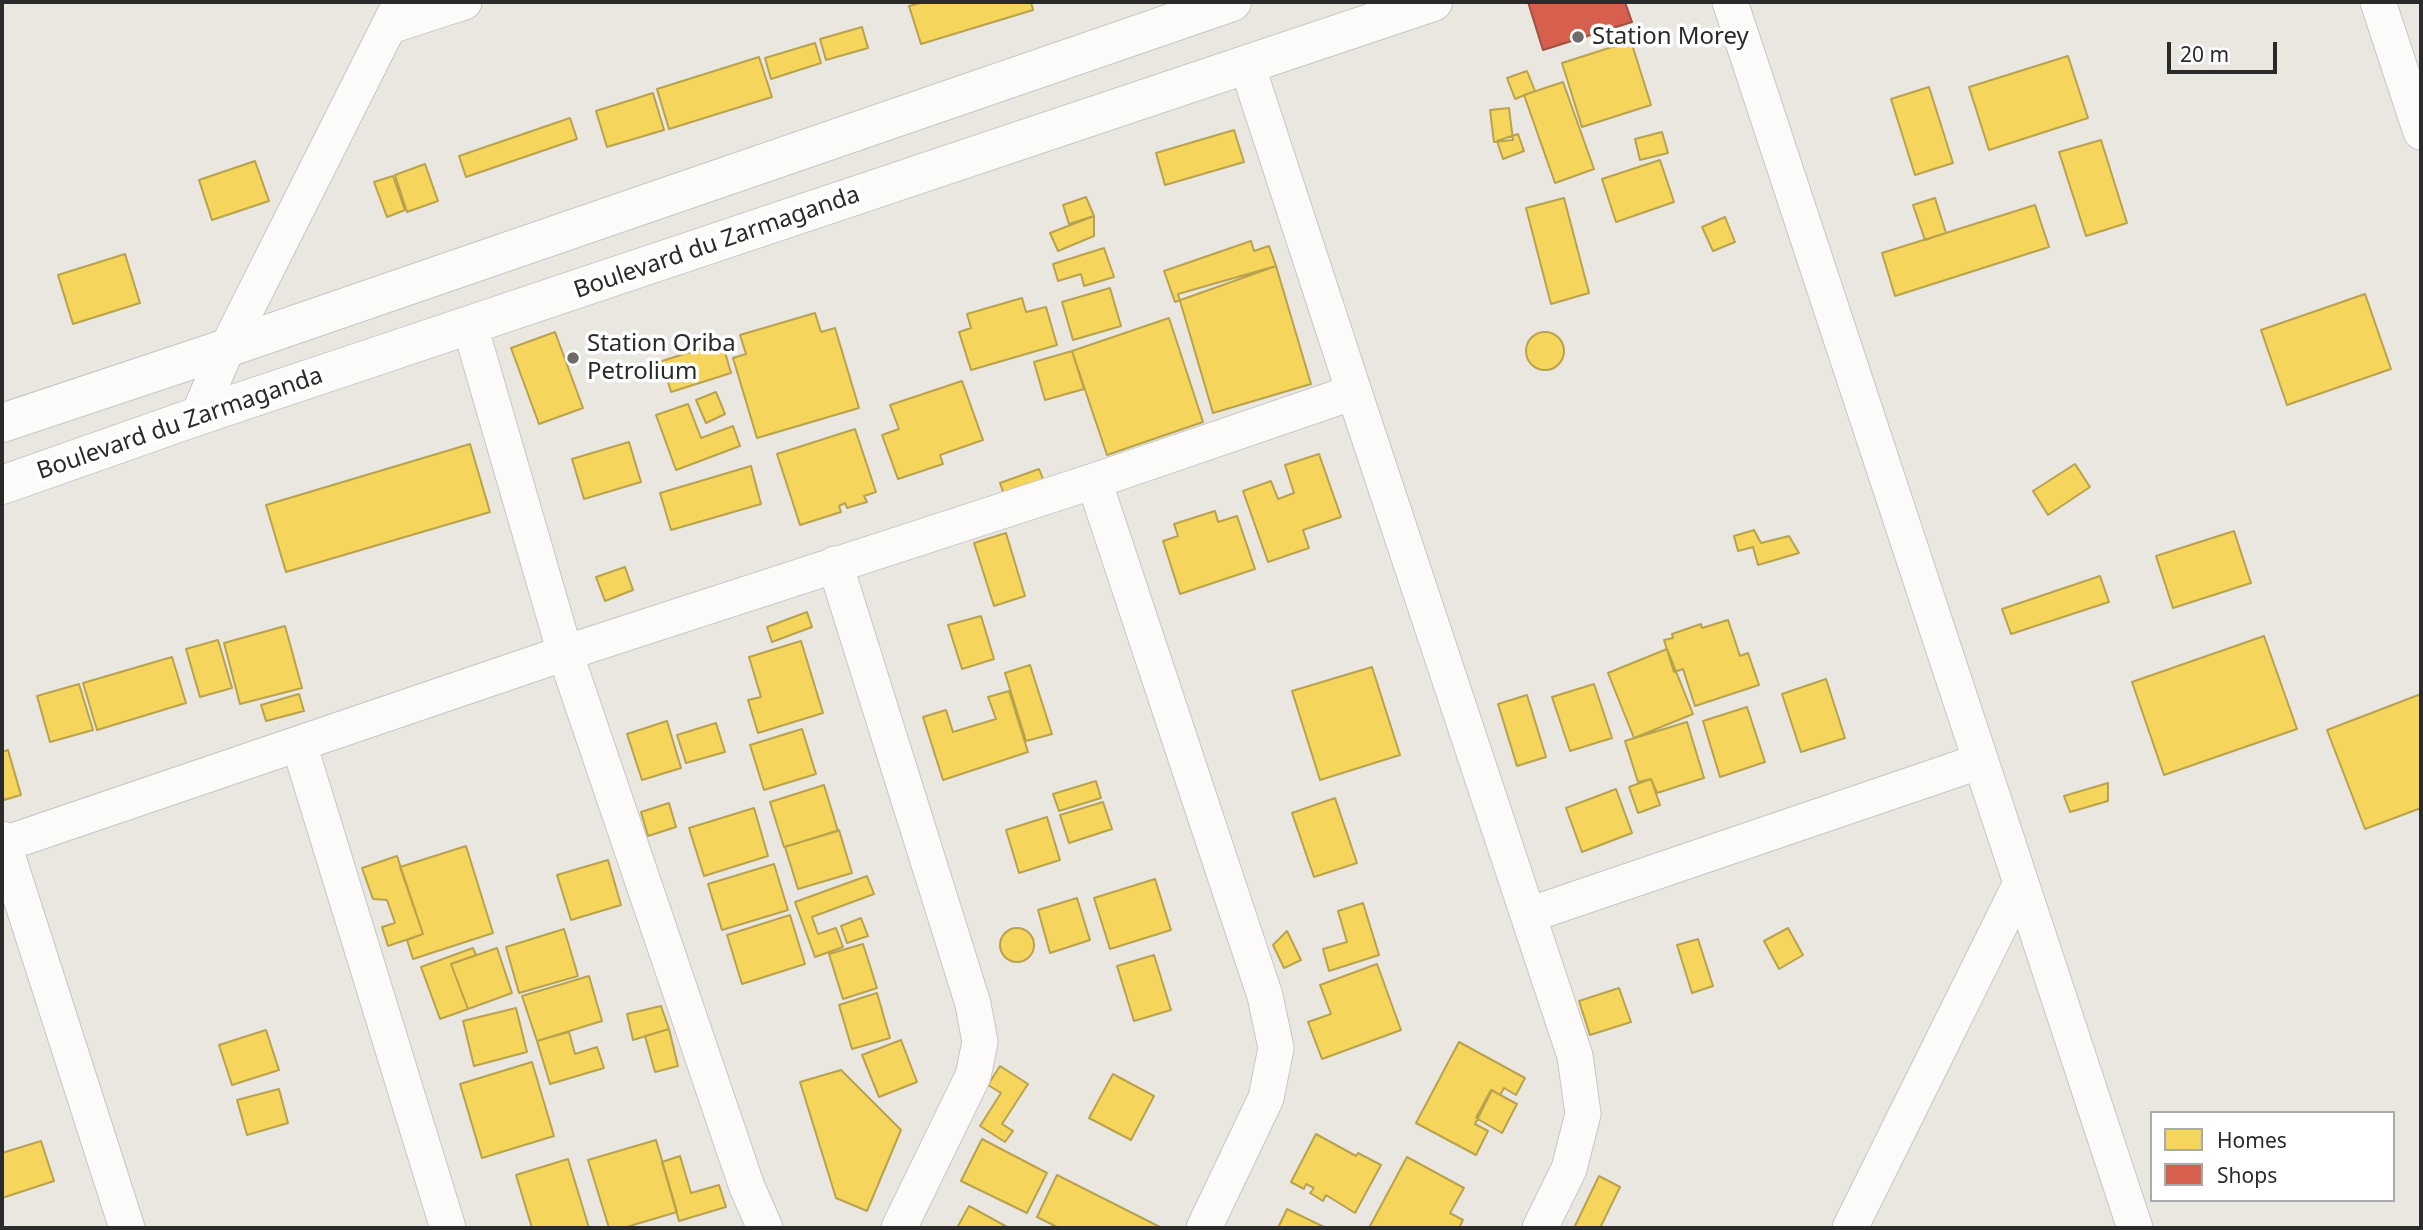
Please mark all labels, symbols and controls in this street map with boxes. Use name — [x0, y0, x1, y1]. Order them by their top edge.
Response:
place label: Station Morey — [1592, 23, 1749, 51]
scale bar — [2171, 28, 2281, 72]
marker: Station Morey — [1570, 29, 1586, 45]
text: 20 m — [2180, 40, 2229, 68]
street label: Boulevard du Zarmaganda — [570, 180, 864, 306]
place label: Station Oriba Petrolium — [587, 330, 736, 386]
marker: Station Oriba Petrolium — [565, 350, 581, 366]
street label: Boulevard du Zarmaganda — [33, 361, 327, 487]
legend — [2150, 1111, 2395, 1202]
text: Homes — [2217, 1126, 2287, 1154]
text: Shops — [2217, 1161, 2277, 1189]

